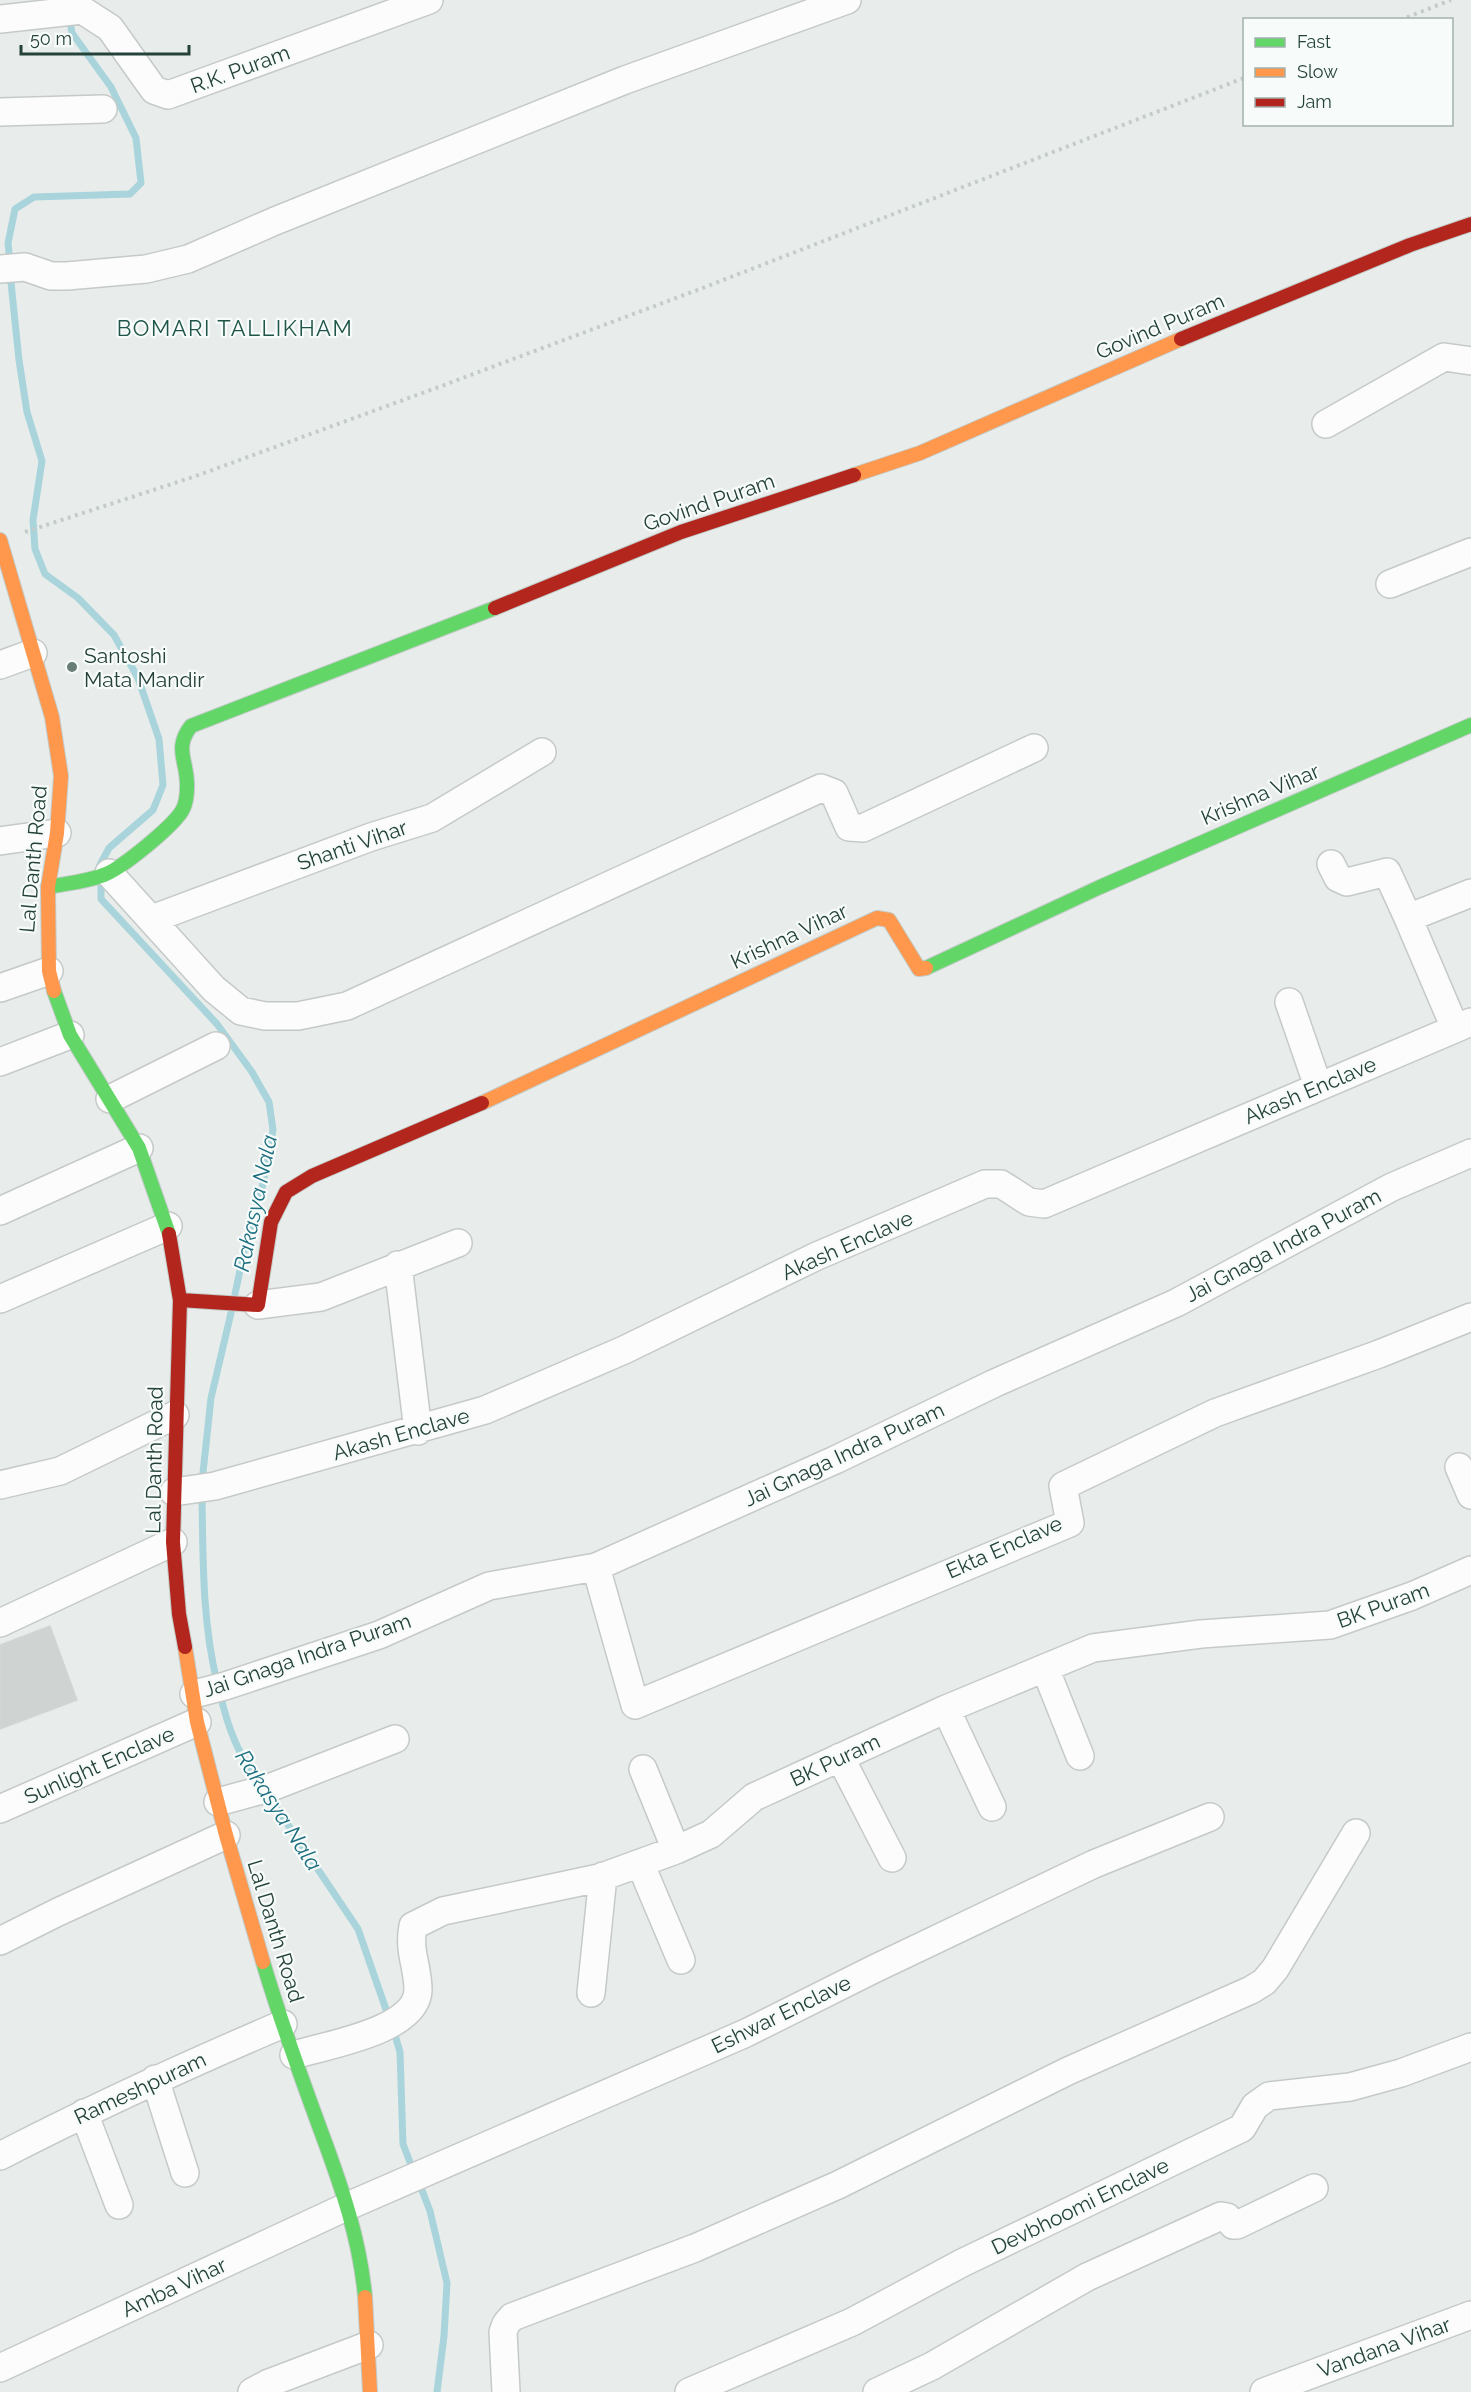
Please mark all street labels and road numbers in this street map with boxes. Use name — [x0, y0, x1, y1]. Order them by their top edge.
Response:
street label: R.K. Puram — [187, 39, 293, 99]
street label: Govind Puram — [1092, 288, 1228, 364]
street label: Govind Puram — [640, 468, 778, 536]
street label: Krishna Vihar — [1197, 758, 1323, 830]
street label: Lal Danth Road — [14, 784, 52, 934]
street label: Shanti Vihar — [294, 814, 411, 875]
street label: Krishna Vihar — [727, 898, 852, 974]
street label: Akash Enclave — [1240, 1051, 1380, 1129]
street label: Jai Gnaga Indra Puram — [1181, 1183, 1385, 1307]
street label: Akash Enclave — [778, 1205, 916, 1285]
street label: Lal Danth Road — [140, 1386, 168, 1534]
street label: Jai Gnaga Indra Puram — [740, 1397, 948, 1511]
street label: Akash Enclave — [330, 1403, 472, 1465]
street label: Ekta Enclave — [942, 1510, 1066, 1584]
street label: BK Puram — [1334, 1577, 1432, 1633]
street label: Jai Gnaga Indra Puram — [200, 1608, 414, 1702]
street label: Sunlight Enclave — [20, 1721, 178, 1809]
street label: BK Puram — [786, 1728, 884, 1792]
street label: Lal Danth Road — [242, 1857, 310, 2005]
street label: Eshwar Enclave — [707, 1969, 855, 2059]
street label: Rameshpuram — [70, 2047, 210, 2129]
street label: Devbhoomi Enclave — [987, 2152, 1173, 2260]
street label: Amba Vihar — [118, 2252, 231, 2322]
street label: Vandana Vihar — [1314, 2311, 1454, 2383]

